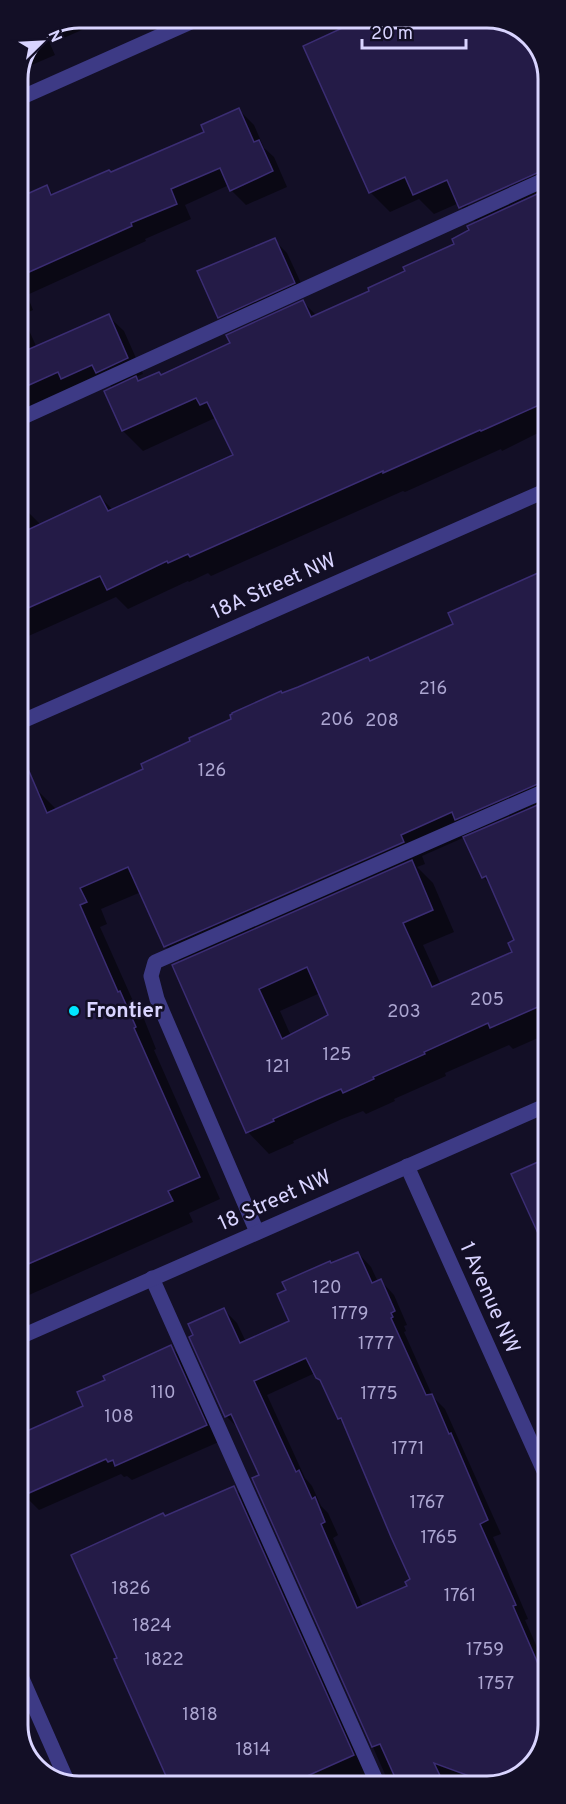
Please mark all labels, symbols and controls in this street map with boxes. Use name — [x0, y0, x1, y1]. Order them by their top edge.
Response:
north arrow — [12, 12, 72, 72]
scale bar — [362, 12, 466, 50]
text: 20 m — [371, 23, 413, 46]
text: N — [42, 27, 65, 46]
street label: 18A Street NW — [207, 547, 341, 627]
house number: 216 — [419, 678, 447, 701]
house number: 206 — [320, 709, 354, 732]
house number: 208 — [365, 710, 399, 733]
house number: 126 — [198, 760, 226, 783]
house number: 205 — [470, 989, 504, 1012]
place label: Frontier — [86, 998, 163, 1025]
house number: 203 — [387, 1001, 421, 1024]
marker: Frontier — [67, 1004, 81, 1018]
house number: 125 — [323, 1044, 351, 1067]
house number: 121 — [266, 1056, 290, 1079]
street label: 18 Street NW — [214, 1164, 336, 1238]
street label: 1 Avenue NW — [452, 1238, 526, 1358]
house number: 120 — [312, 1277, 342, 1300]
house number: 1779 — [332, 1303, 368, 1326]
house number: 1777 — [358, 1333, 394, 1356]
house number: 110 — [151, 1382, 175, 1405]
house number: 1775 — [360, 1383, 398, 1406]
house number: 108 — [104, 1406, 134, 1429]
house number: 1771 — [391, 1438, 425, 1461]
house number: 1767 — [410, 1492, 444, 1515]
house number: 1765 — [420, 1527, 458, 1550]
house number: 1826 — [111, 1578, 151, 1601]
house number: 1761 — [444, 1585, 476, 1608]
house number: 1824 — [132, 1615, 172, 1638]
house number: 1759 — [466, 1639, 504, 1662]
house number: 1822 — [144, 1649, 184, 1672]
house number: 1757 — [478, 1673, 514, 1696]
house number: 1818 — [182, 1704, 218, 1727]
house number: 1814 — [235, 1739, 271, 1762]

